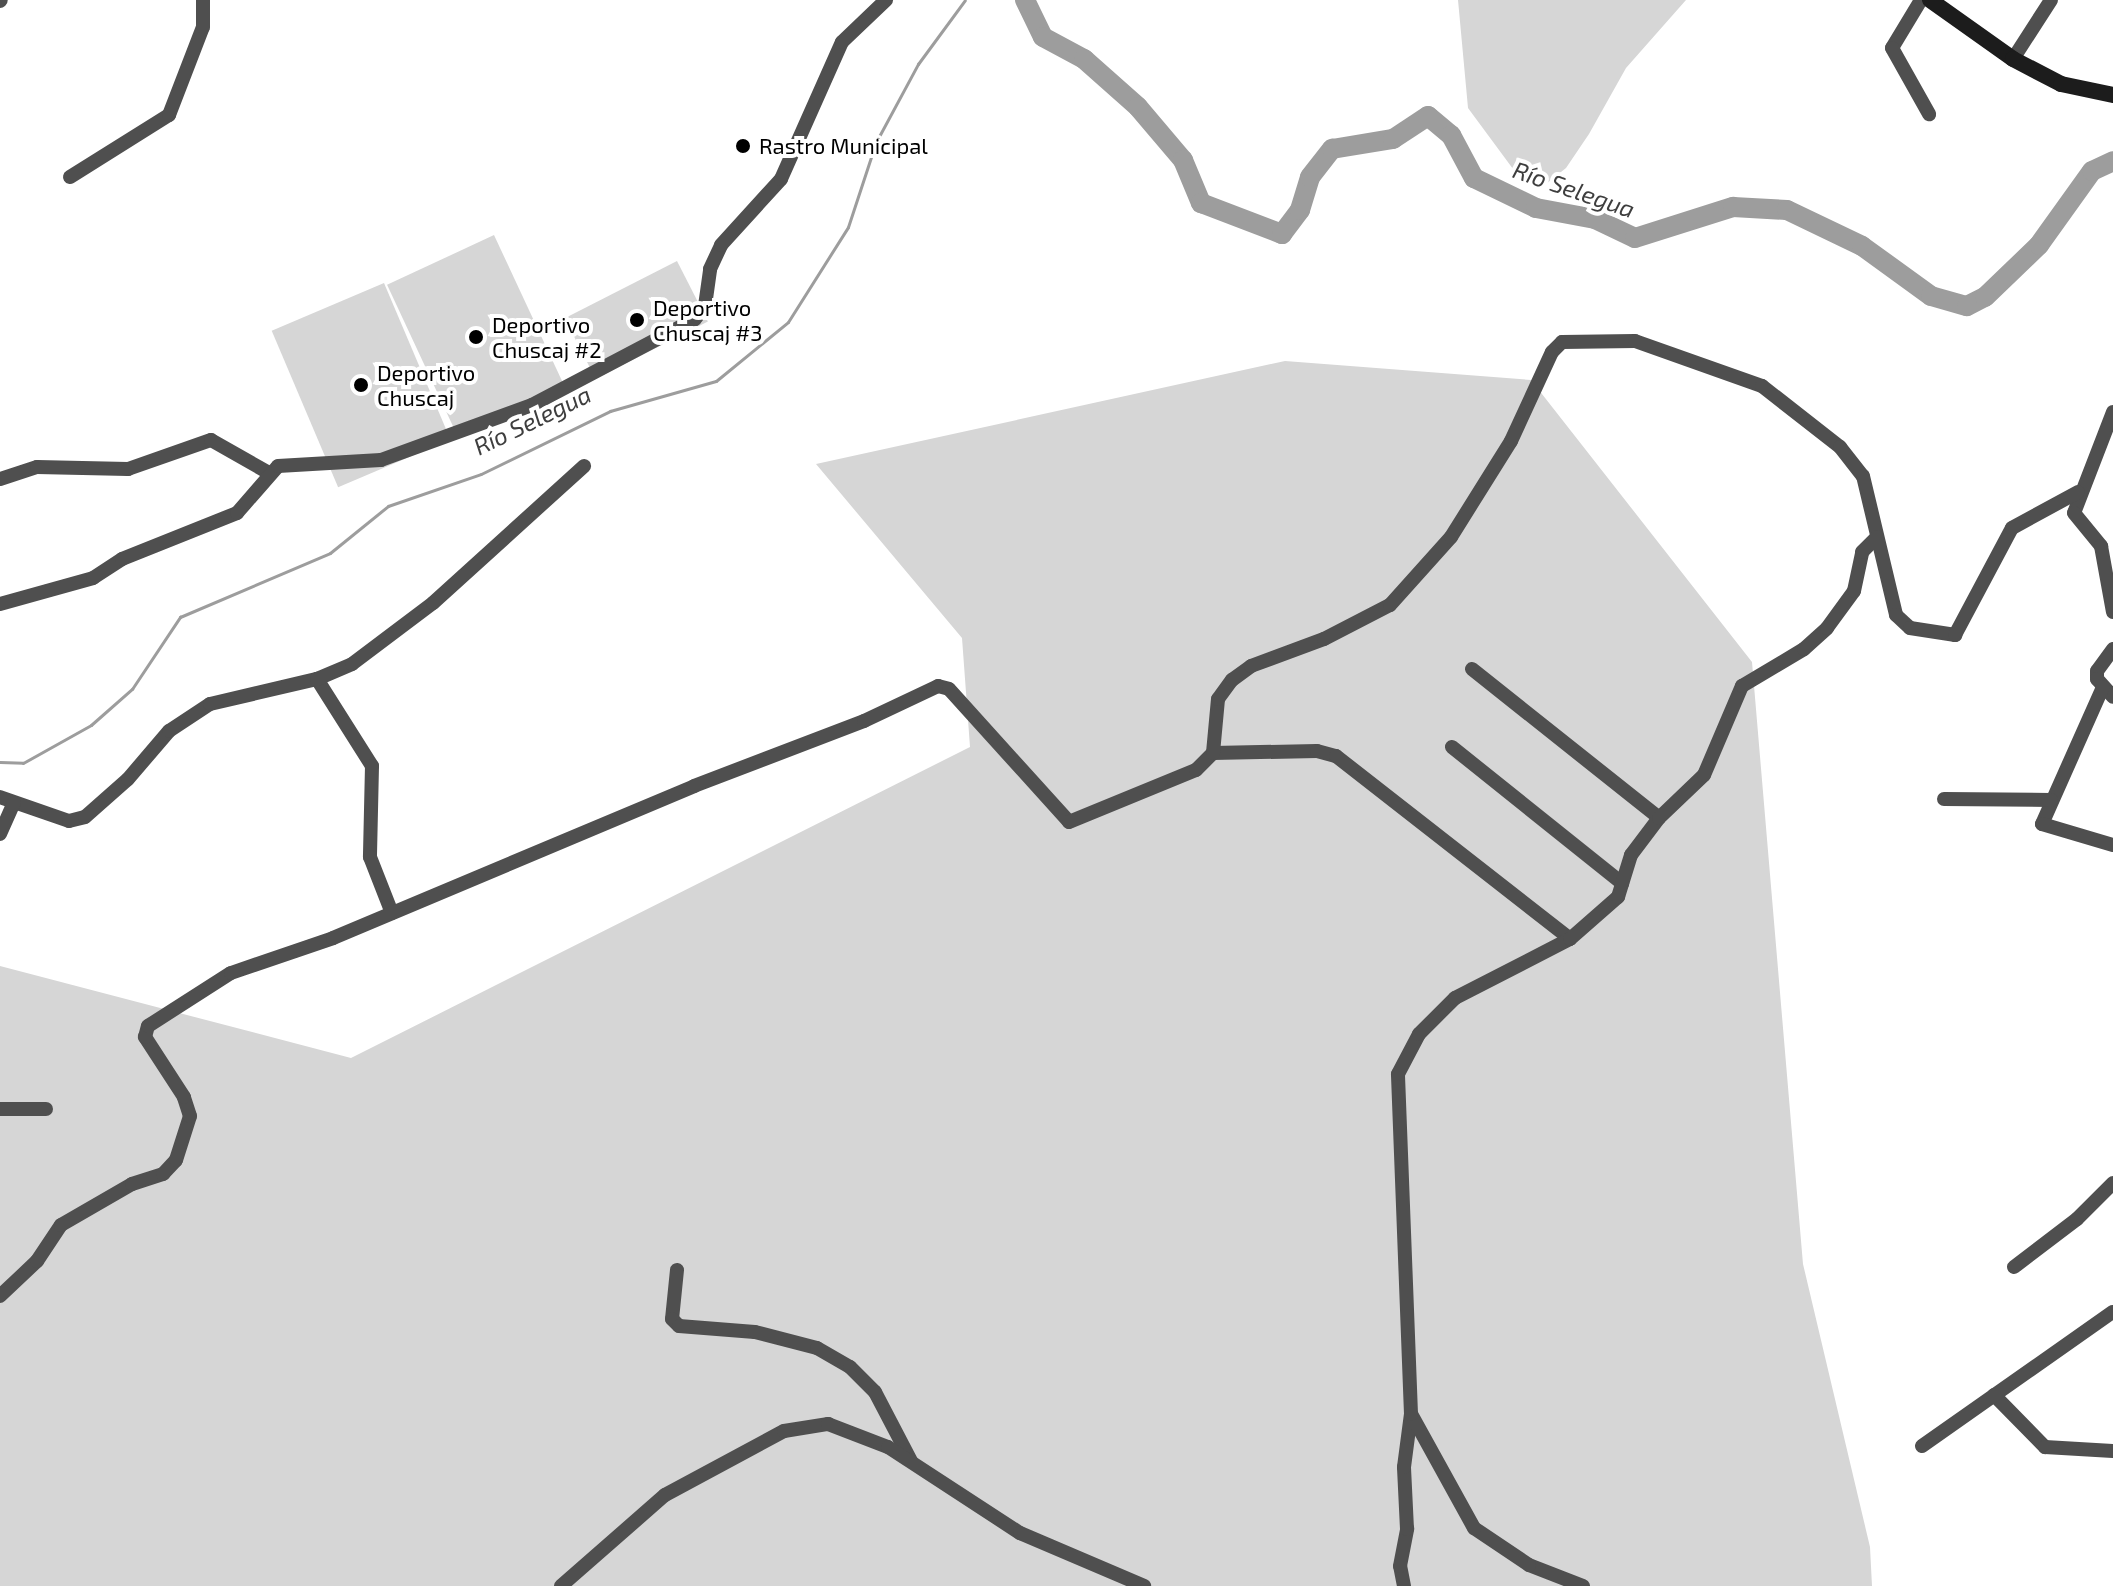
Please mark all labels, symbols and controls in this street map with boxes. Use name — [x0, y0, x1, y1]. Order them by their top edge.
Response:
place label: Rastro Municipal — [759, 133, 928, 159]
marker: Rastro Municipal — [734, 137, 752, 155]
water label: Río Selegua — [1509, 155, 1639, 223]
place label: Deportivo Chuscaj #3 — [653, 294, 763, 346]
place label: Deportivo Chuscaj #2 — [492, 311, 602, 362]
marker: Deportivo Chuscaj #3 — [628, 311, 646, 329]
marker: Deportivo Chuscaj #2 — [467, 328, 485, 346]
place label: Deportivo Chuscaj — [377, 359, 475, 410]
marker: Deportivo Chuscaj — [352, 376, 370, 394]
water label: Río Selegua — [469, 379, 595, 461]

